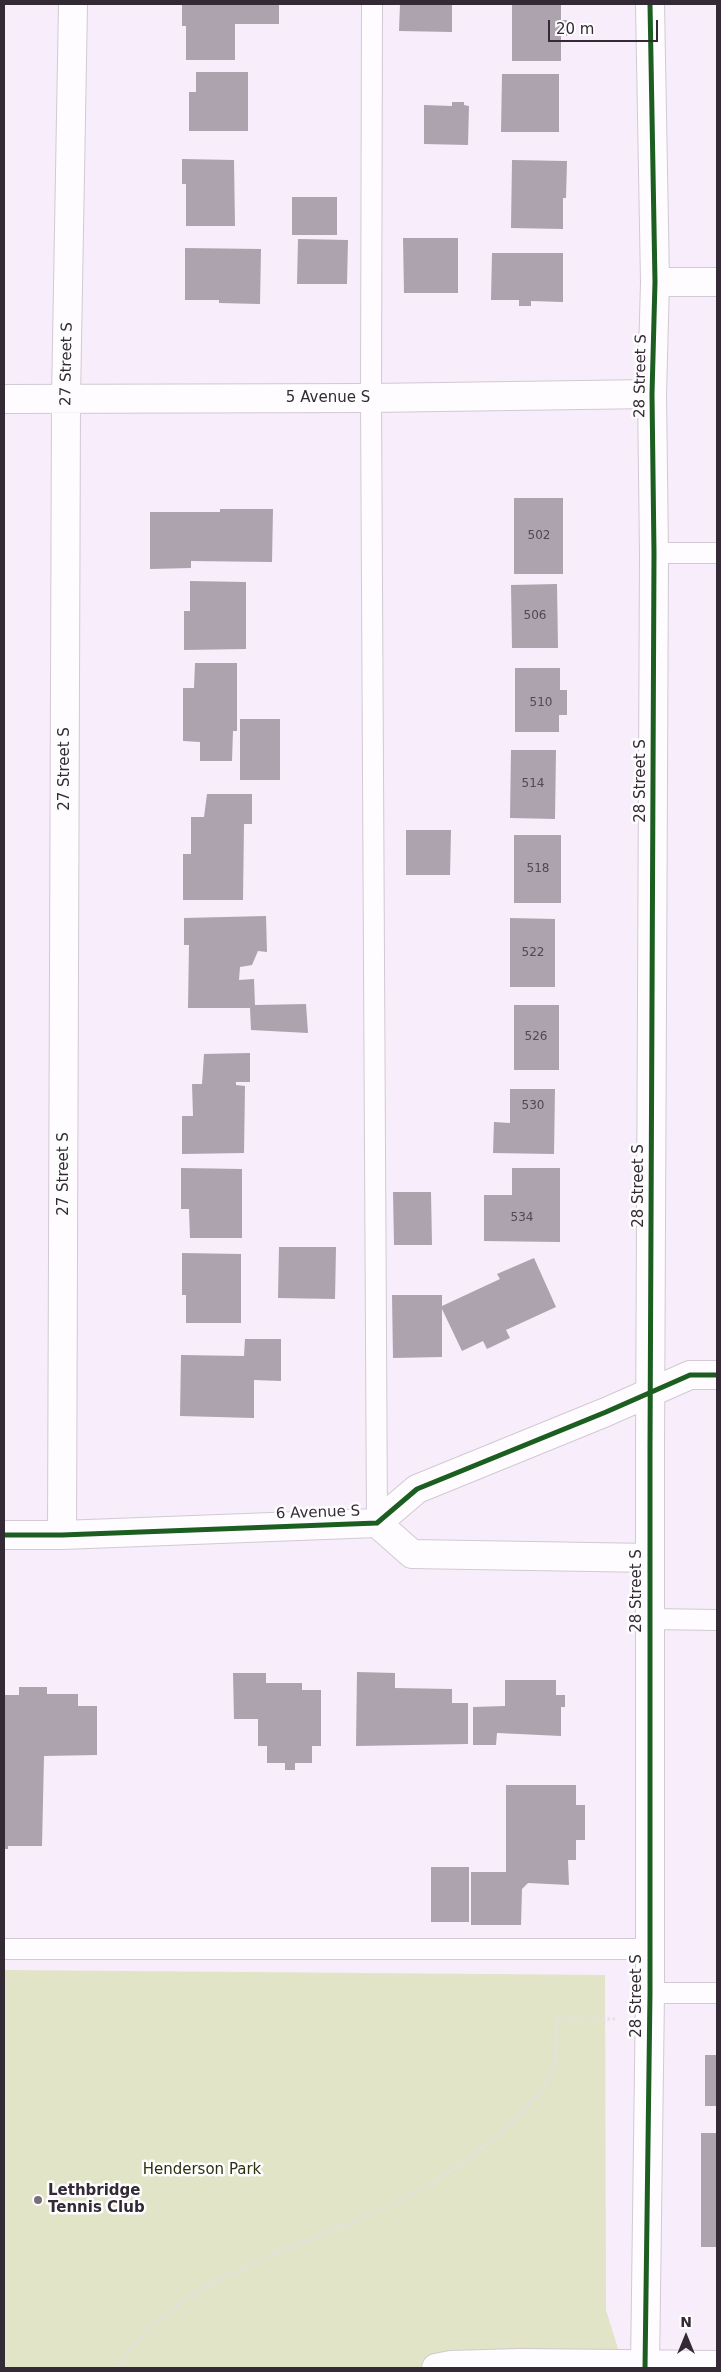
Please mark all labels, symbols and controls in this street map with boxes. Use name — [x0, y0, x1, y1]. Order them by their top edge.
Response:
scale bar — [551, 10, 661, 42]
text: 20 m — [556, 20, 594, 38]
street label: 27 Street S — [57, 322, 77, 406]
street label: 28 Street S — [631, 334, 651, 418]
street label: 5 Avenue S — [286, 389, 370, 407]
house number: 502 — [528, 529, 550, 543]
house number: 506 — [524, 609, 546, 623]
house number: 510 — [530, 696, 552, 710]
street label: 27 Street S — [56, 727, 74, 811]
street label: 28 Street S — [632, 739, 650, 823]
house number: 514 — [522, 777, 544, 791]
house number: 518 — [527, 862, 549, 876]
house number: 522 — [522, 946, 544, 960]
house number: 526 — [525, 1030, 547, 1044]
house number: 530 — [522, 1099, 544, 1113]
street label: 27 Street S — [55, 1132, 73, 1216]
street label: 28 Street S — [630, 1144, 648, 1228]
house number: 534 — [511, 1211, 533, 1225]
street label: 6 Avenue S — [276, 1503, 360, 1523]
street label: 28 Street S — [628, 1549, 646, 1633]
street label: 28 Street S — [628, 1954, 646, 2038]
park label: Henderson Park — [143, 2161, 261, 2179]
place label: Lethbridge Tennis Club — [48, 2182, 145, 2217]
marker: Lethbridge Tennis Club — [32, 2194, 44, 2206]
north arrow — [661, 2312, 711, 2362]
text: N — [680, 2314, 692, 2330]

